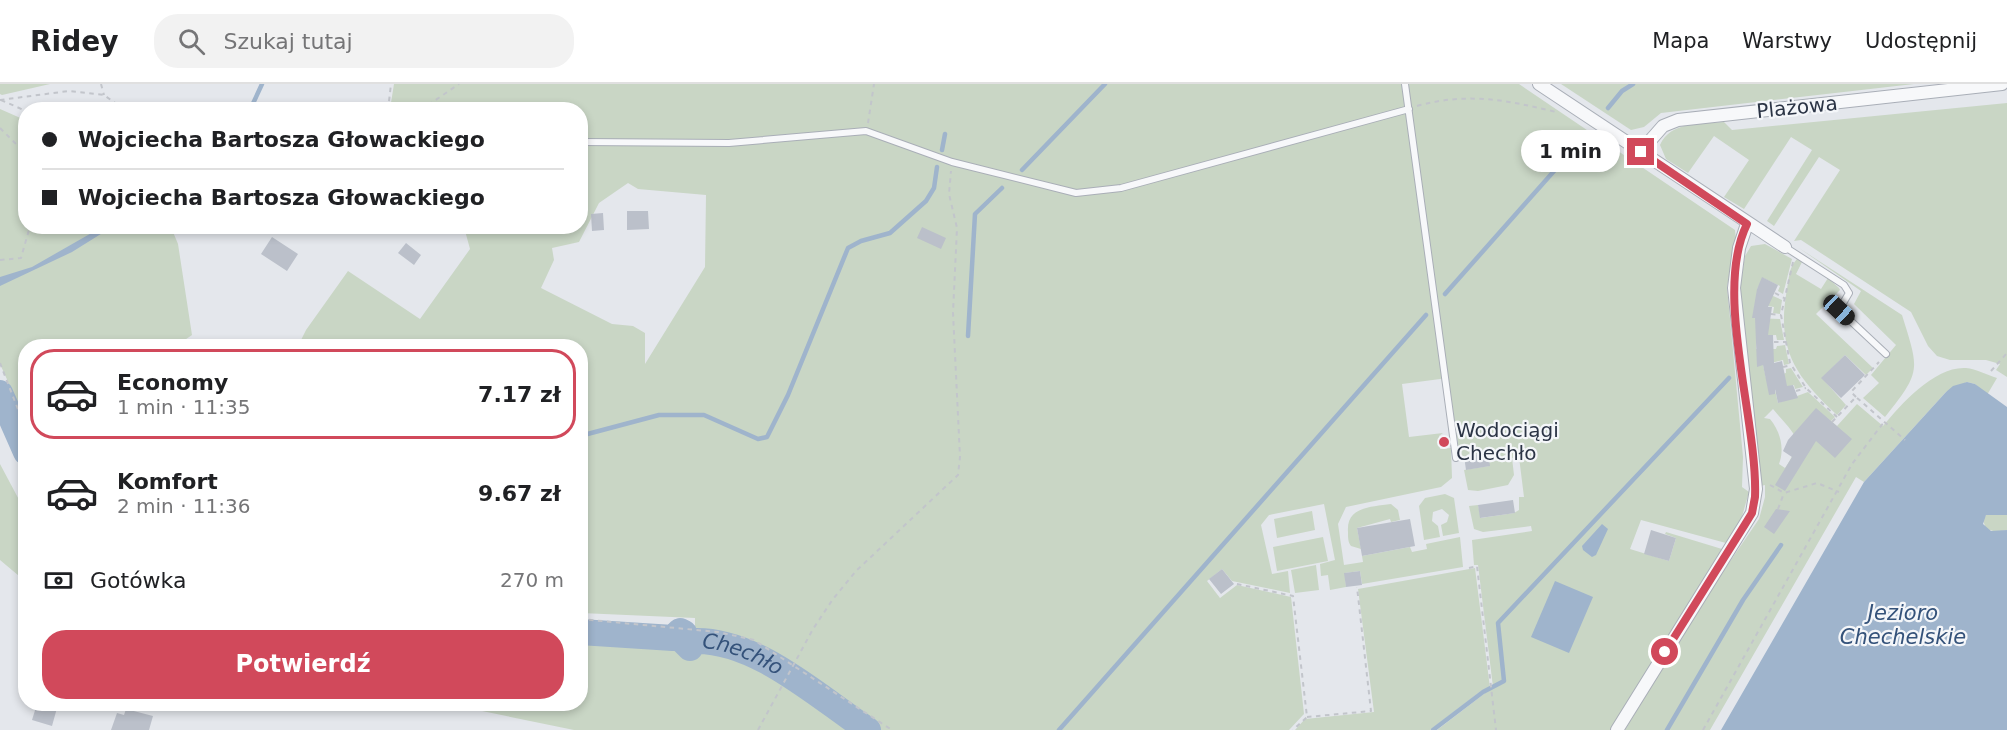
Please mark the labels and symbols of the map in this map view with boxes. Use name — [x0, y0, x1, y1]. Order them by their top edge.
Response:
street label: Plażowa — [1755, 91, 1839, 123]
callout: 1 min — [1521, 131, 1620, 173]
route end — [1627, 138, 1654, 165]
car — [1820, 291, 1858, 329]
place label: Wodociągi Chechło — [1456, 418, 1559, 465]
marker: Wodociągi Chechło — [1437, 435, 1451, 449]
water label: Jezioro Chechelskie — [1840, 601, 1966, 649]
water label: Chechło — [701, 629, 787, 680]
route start — [1651, 638, 1678, 665]

